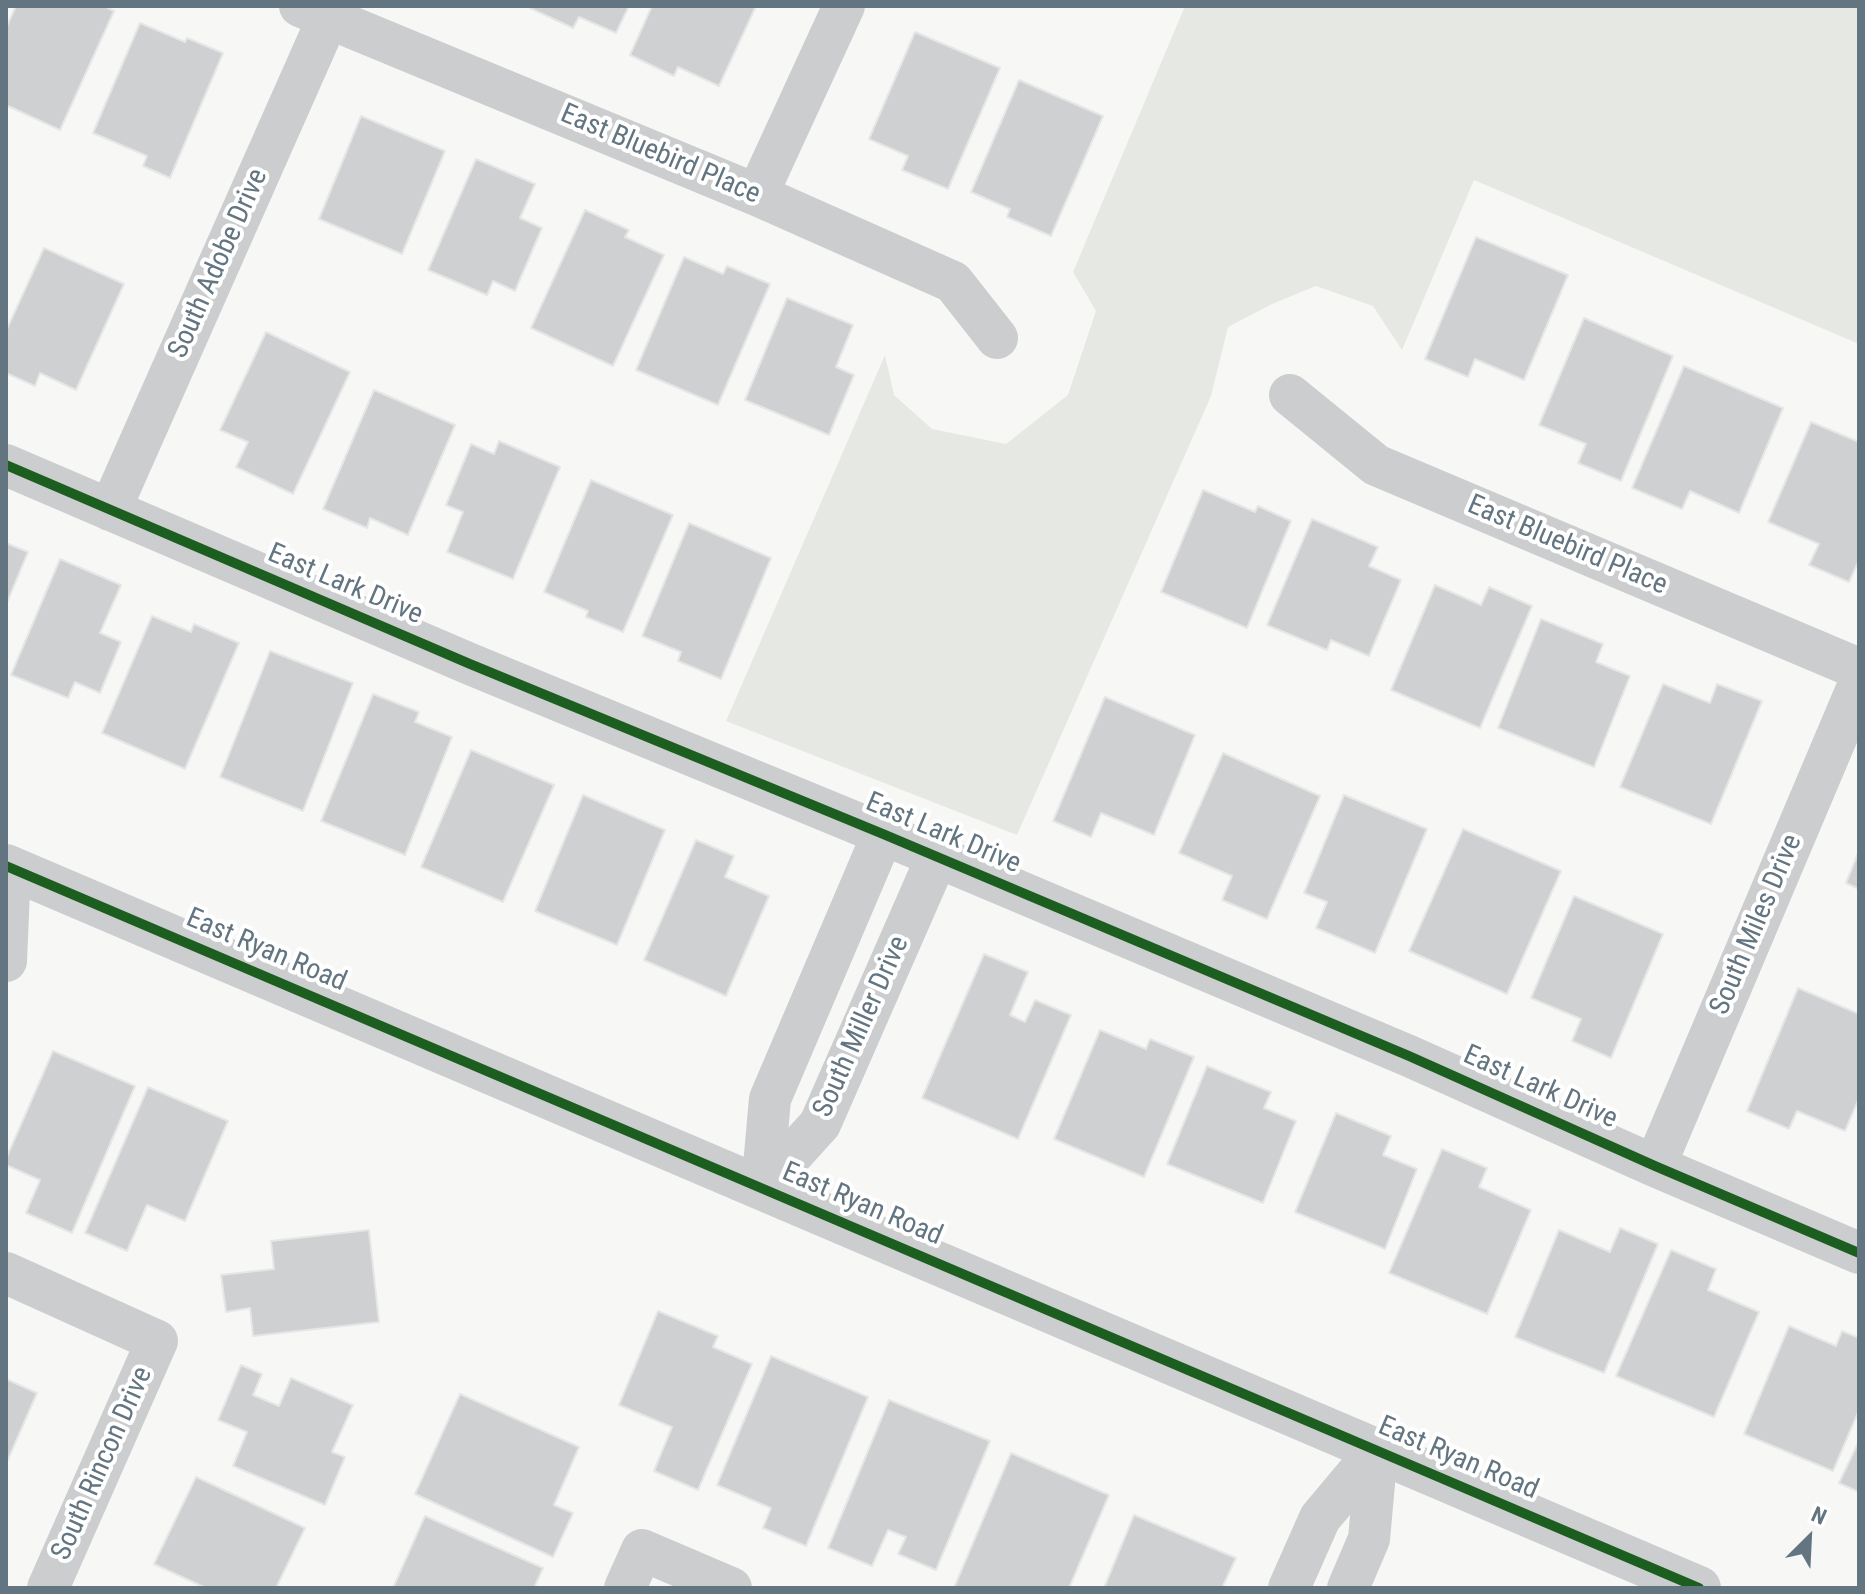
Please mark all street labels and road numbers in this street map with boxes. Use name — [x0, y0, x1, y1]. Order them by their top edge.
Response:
street label: East Bluebird Place — [555, 98, 765, 212]
street label: South Adobe Drive — [162, 164, 276, 364]
street label: East Bluebird Place — [1462, 489, 1672, 603]
street label: East Lark Drive — [263, 537, 427, 633]
street label: East Lark Drive — [861, 786, 1025, 882]
street label: South Miles Drive — [1704, 830, 1810, 1020]
street label: East Ryan Road — [181, 902, 351, 1000]
street label: South Miller Drive — [807, 931, 917, 1123]
street label: East Lark Drive — [1458, 1039, 1622, 1137]
street label: East Ryan Road — [777, 1156, 947, 1254]
street label: South Rincon Drive — [45, 1362, 161, 1566]
street label: East Ryan Road — [1373, 1410, 1543, 1508]

